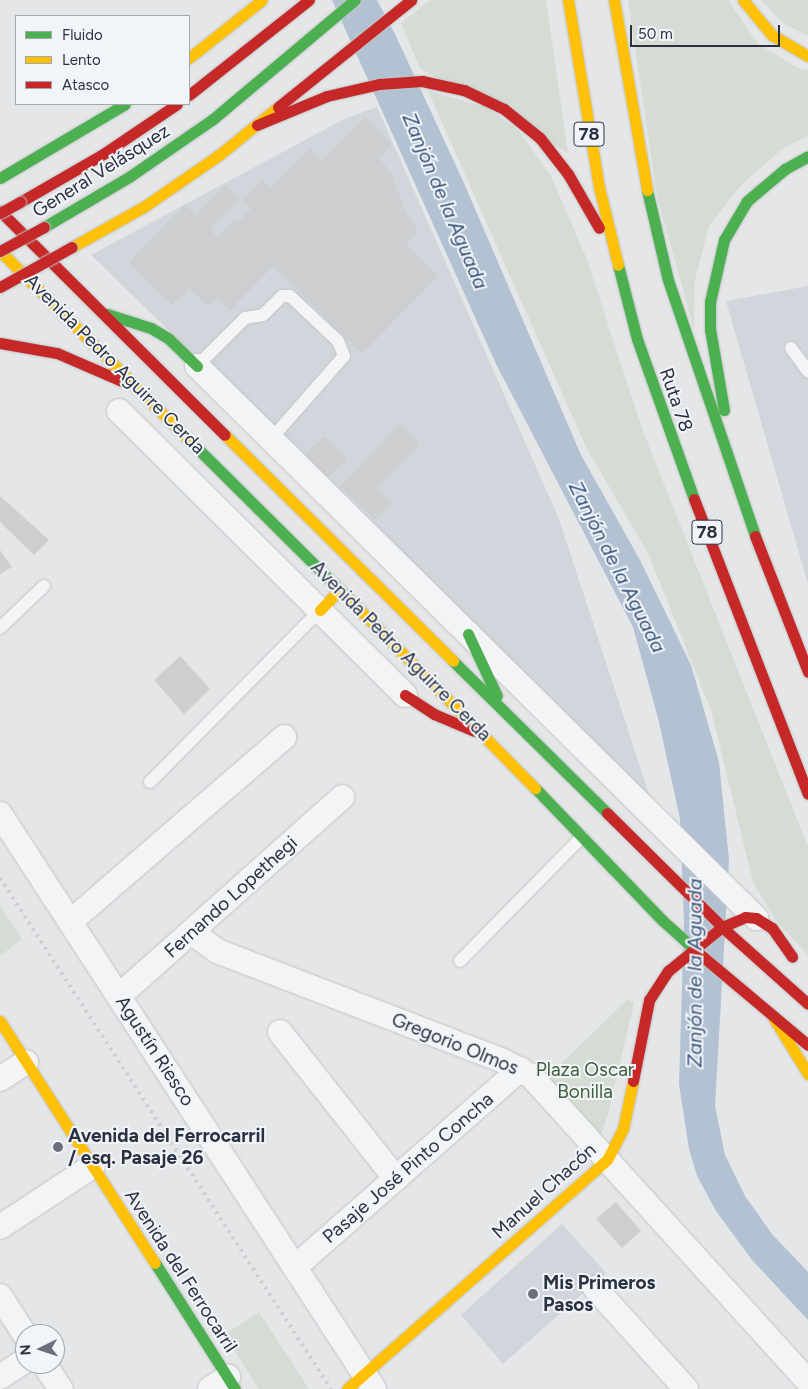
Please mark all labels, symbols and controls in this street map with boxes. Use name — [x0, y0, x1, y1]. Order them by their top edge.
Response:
legend — [15, 15, 190, 105]
scale bar — [633, 15, 783, 47]
text: 50 m — [638, 25, 673, 43]
text: Fluido — [62, 26, 103, 44]
text: Lento — [62, 51, 101, 69]
text: Atasco — [62, 76, 109, 94]
water label: Zanjón de la Aguada — [397, 109, 493, 293]
road number: 78 — [573, 118, 605, 150]
street label: General Velásquez — [28, 120, 174, 222]
street label: Avenida Pedro Aguirre Cerda — [20, 269, 210, 459]
street label: Ruta 78 — [654, 365, 698, 435]
water label: Zanjón de la Aguada — [563, 477, 671, 657]
road number: 78 — [691, 516, 723, 548]
street label: Avenida Pedro Aguirre Cerda — [306, 556, 496, 746]
street label: Fernando Lopethegi — [160, 831, 302, 963]
water label: Zanjón de la Aguada — [683, 879, 707, 1067]
street label: Agustín Riesco — [111, 992, 199, 1110]
street label: Gregorio Olmos — [388, 1008, 522, 1080]
park label: Plaza Oscar Bonilla — [536, 1059, 634, 1103]
street label: Pasaje José Pinto Concha — [318, 1088, 498, 1248]
place label: Avenida del Ferrocarril / esq. Pasaje 26 — [68, 1125, 265, 1169]
street label: Manuel Chacón — [487, 1138, 601, 1244]
marker: Avenida del Ferrocarril / esq. Pasaje 26 — [52, 1141, 64, 1153]
street label: Avenida del Ferrocarril — [120, 1185, 242, 1357]
place label: Mis Primeros Pasos — [543, 1272, 655, 1316]
marker: Mis Primeros Pasos — [527, 1288, 539, 1300]
north arrow — [15, 1324, 65, 1374]
text: N — [17, 1344, 34, 1356]

